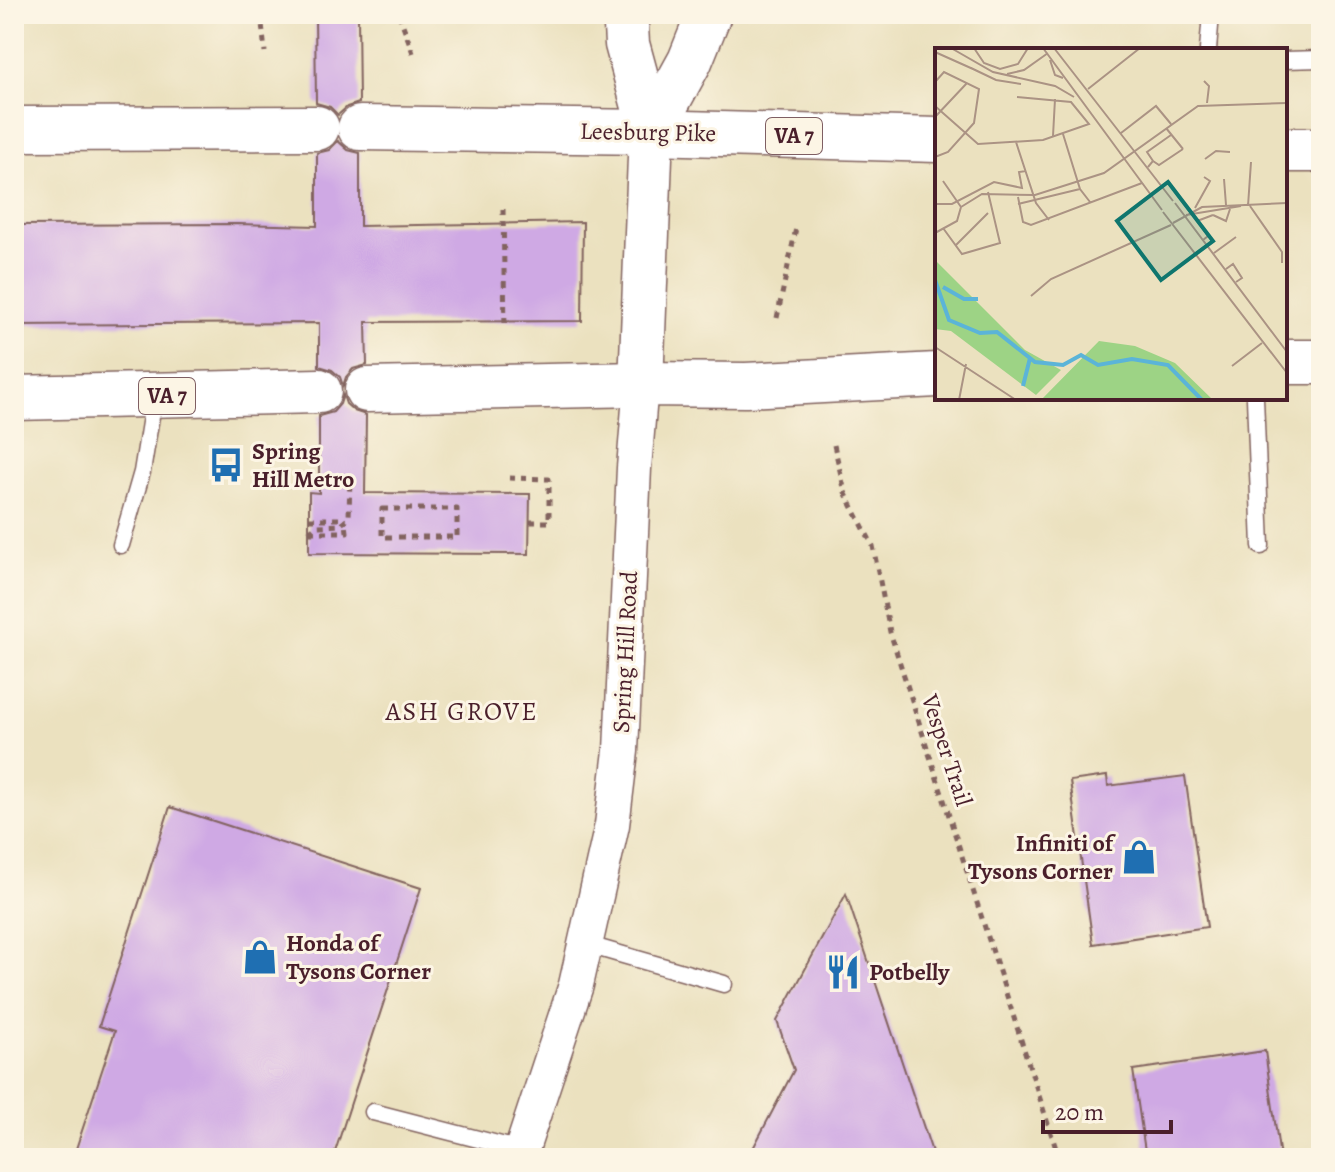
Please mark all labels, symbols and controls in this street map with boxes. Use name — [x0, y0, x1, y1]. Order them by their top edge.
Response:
inset map — [935, 48, 1287, 400]
street label: Leesburg Pike — [580, 115, 716, 149]
road number: VA 7 — [766, 118, 822, 154]
road number: VA 7 — [139, 378, 195, 414]
place label: Spring Hill Metro — [252, 435, 354, 495]
bus stop icon: Spring Hill Metro — [207, 446, 245, 484]
street label: Spring Hill Road — [605, 570, 645, 734]
street label: Vesper Trail — [914, 689, 980, 810]
district label: ASH GROVE — [384, 694, 539, 729]
place label: Infiniti of Tysons Corner — [968, 827, 1117, 887]
shop icon: Infiniti of Tysons Corner — [1120, 838, 1158, 876]
place label: Honda of Tysons Corner — [286, 927, 431, 987]
shop icon: Honda of Tysons Corner — [241, 938, 279, 976]
restaurant icon: Potbelly — [824, 953, 862, 991]
place label: Potbelly — [869, 956, 950, 988]
scale bar — [1043, 1084, 1171, 1134]
text: 20 m — [1055, 1096, 1104, 1128]

